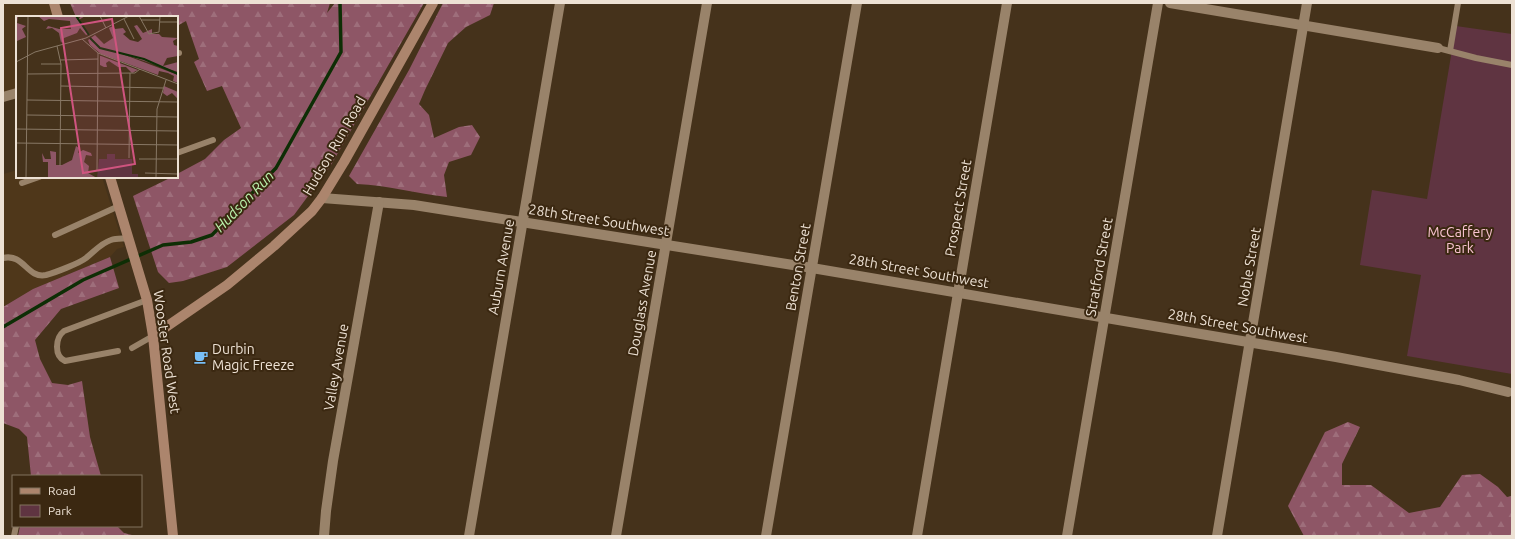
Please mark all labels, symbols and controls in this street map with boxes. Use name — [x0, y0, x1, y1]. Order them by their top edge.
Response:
inset map — [16, 16, 178, 178]
street label: Hudson Run Road — [299, 94, 369, 198]
street label: Prospect Street — [942, 158, 974, 258]
water label: Hudson Run — [211, 167, 277, 235]
street label: 28th Street Southwest — [528, 201, 671, 239]
street label: Stratford Street — [1082, 216, 1116, 318]
street label: Auburn Avenue — [485, 218, 517, 316]
street label: Benton Street — [782, 222, 814, 312]
park label: McCaffery Park — [1427, 224, 1493, 256]
street label: Noble Street — [1234, 226, 1264, 308]
street label: Douglass Avenue — [625, 249, 659, 357]
street label: 28th Street Southwest — [848, 251, 991, 291]
street label: Wooster Road West — [150, 289, 184, 415]
street label: 28th Street Southwest — [1167, 306, 1310, 346]
street label: Valley Avenue — [320, 322, 352, 412]
place label: Durbin Magic Freeze — [212, 341, 294, 373]
cafe icon: Durbin Magic Freeze — [193, 349, 209, 365]
legend — [12, 475, 142, 527]
text: Road — [48, 484, 76, 497]
text: Park — [48, 504, 72, 517]

